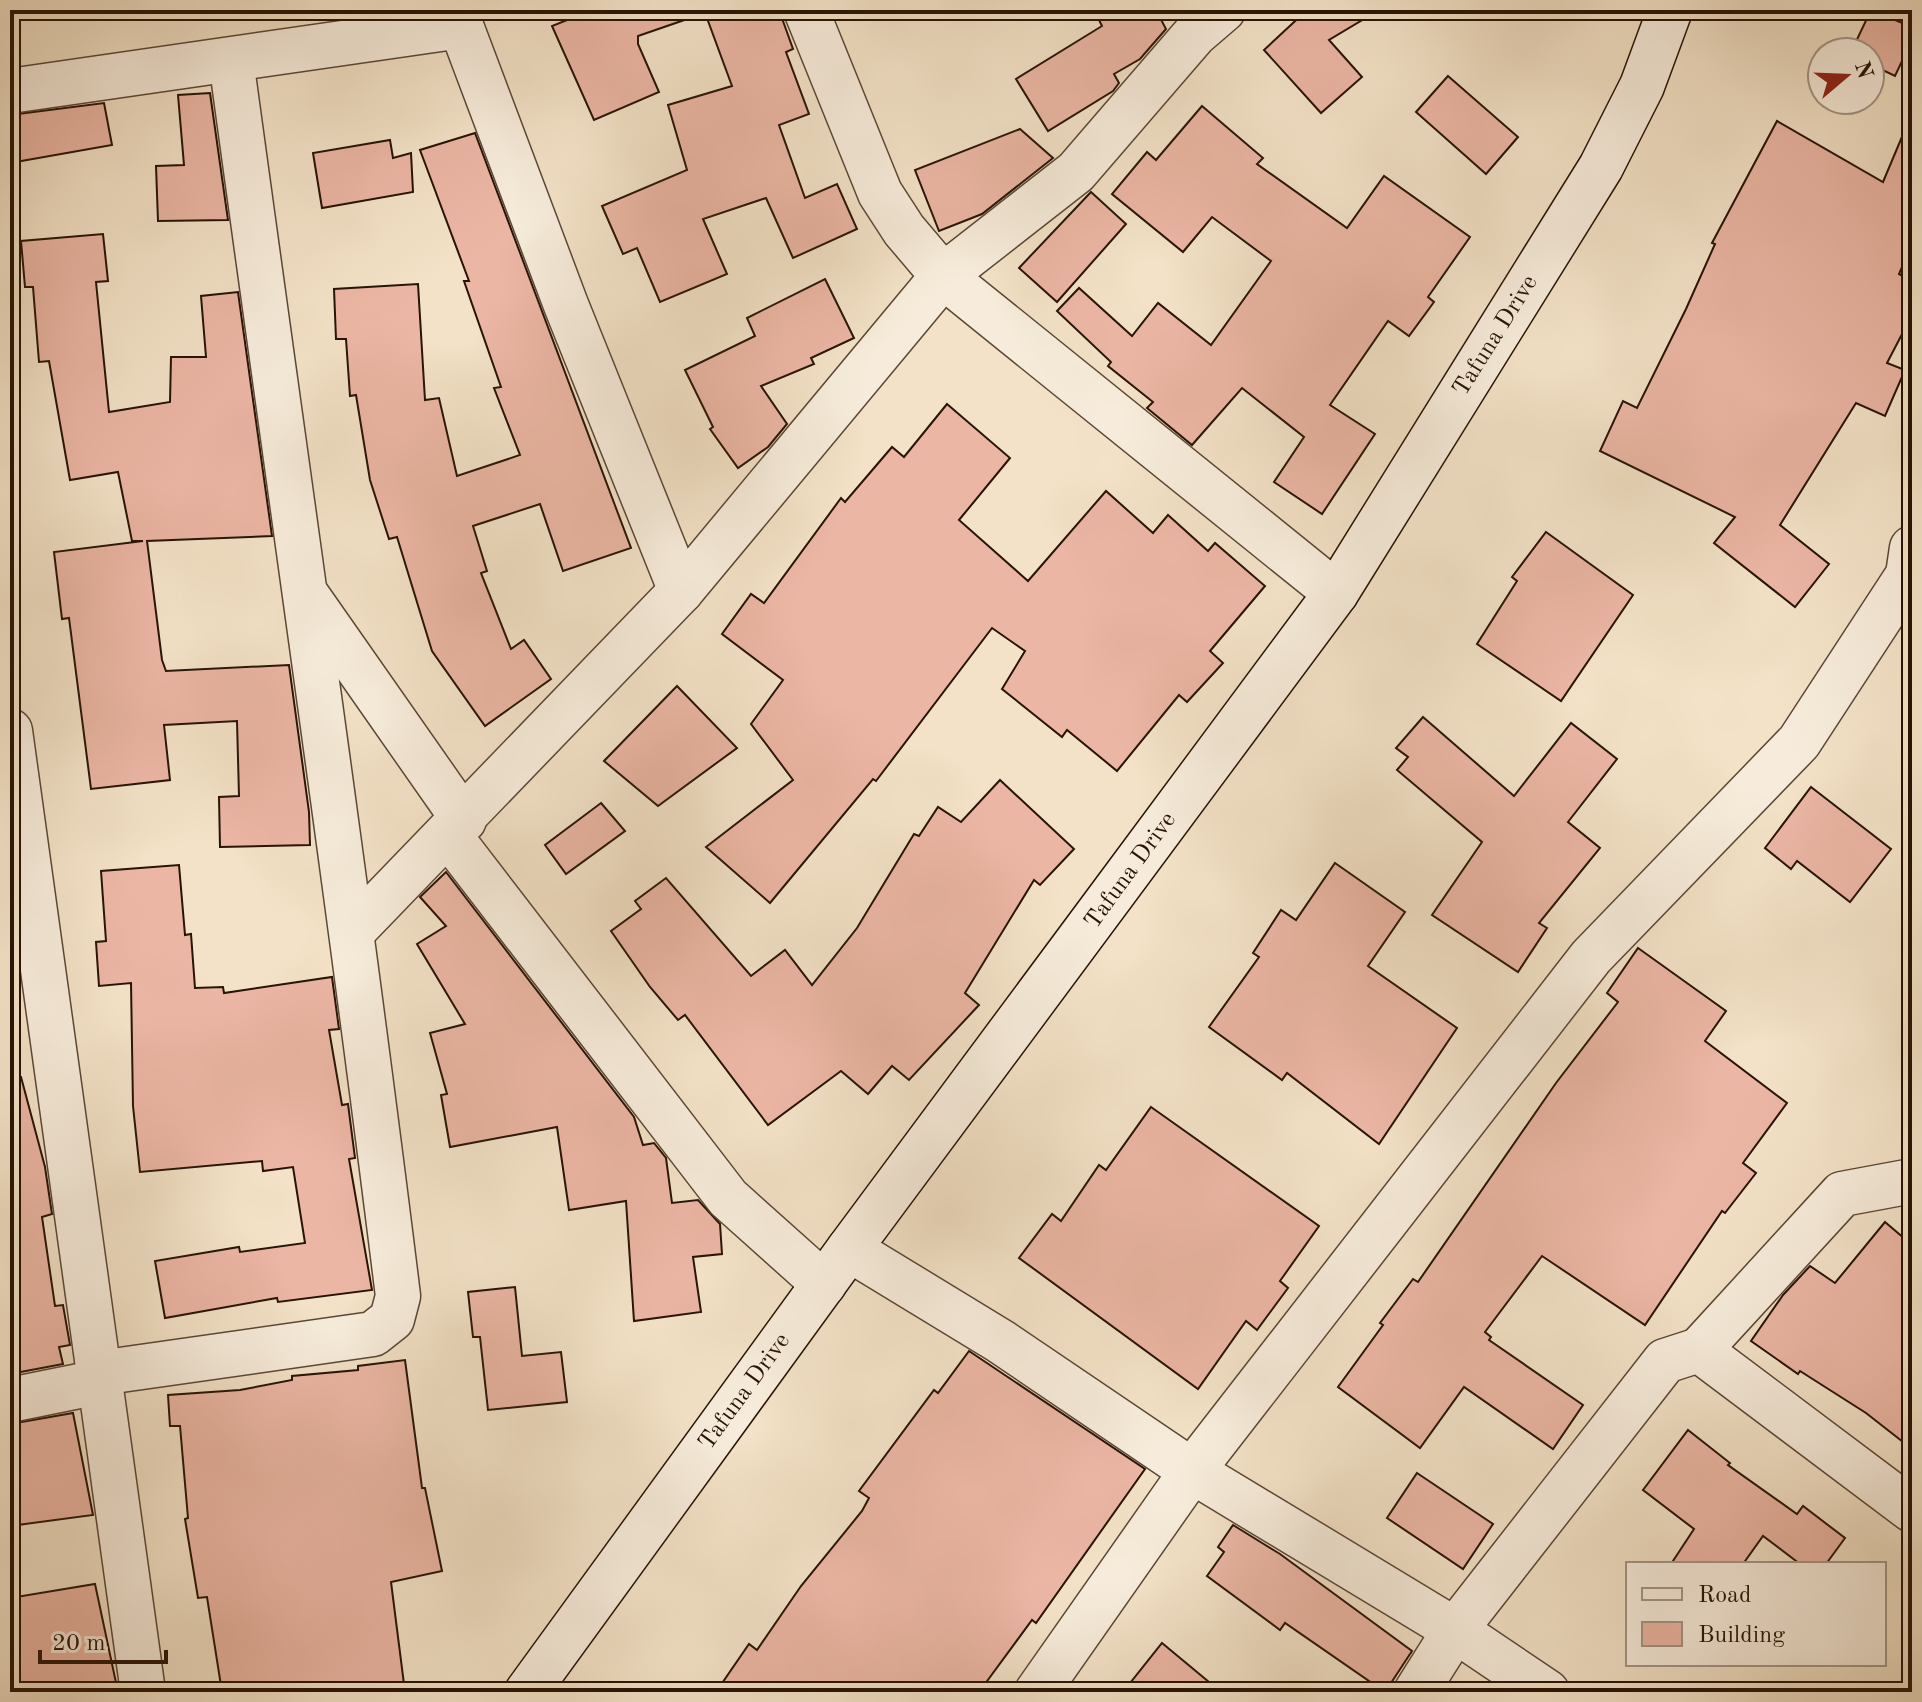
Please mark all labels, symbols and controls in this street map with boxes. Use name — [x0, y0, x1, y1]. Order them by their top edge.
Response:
north arrow — [1806, 36, 1886, 116]
text: N — [1850, 59, 1876, 82]
street label: Tafuna Drive — [1449, 271, 1543, 401]
street label: Tafuna Drive — [1081, 808, 1181, 934]
street label: Tafuna Drive — [695, 1329, 795, 1455]
legend — [1626, 1562, 1886, 1666]
text: Road — [1698, 1584, 1751, 1608]
scale bar — [40, 1614, 166, 1664]
text: Building — [1698, 1624, 1785, 1648]
text: 20 m — [52, 1632, 106, 1656]

